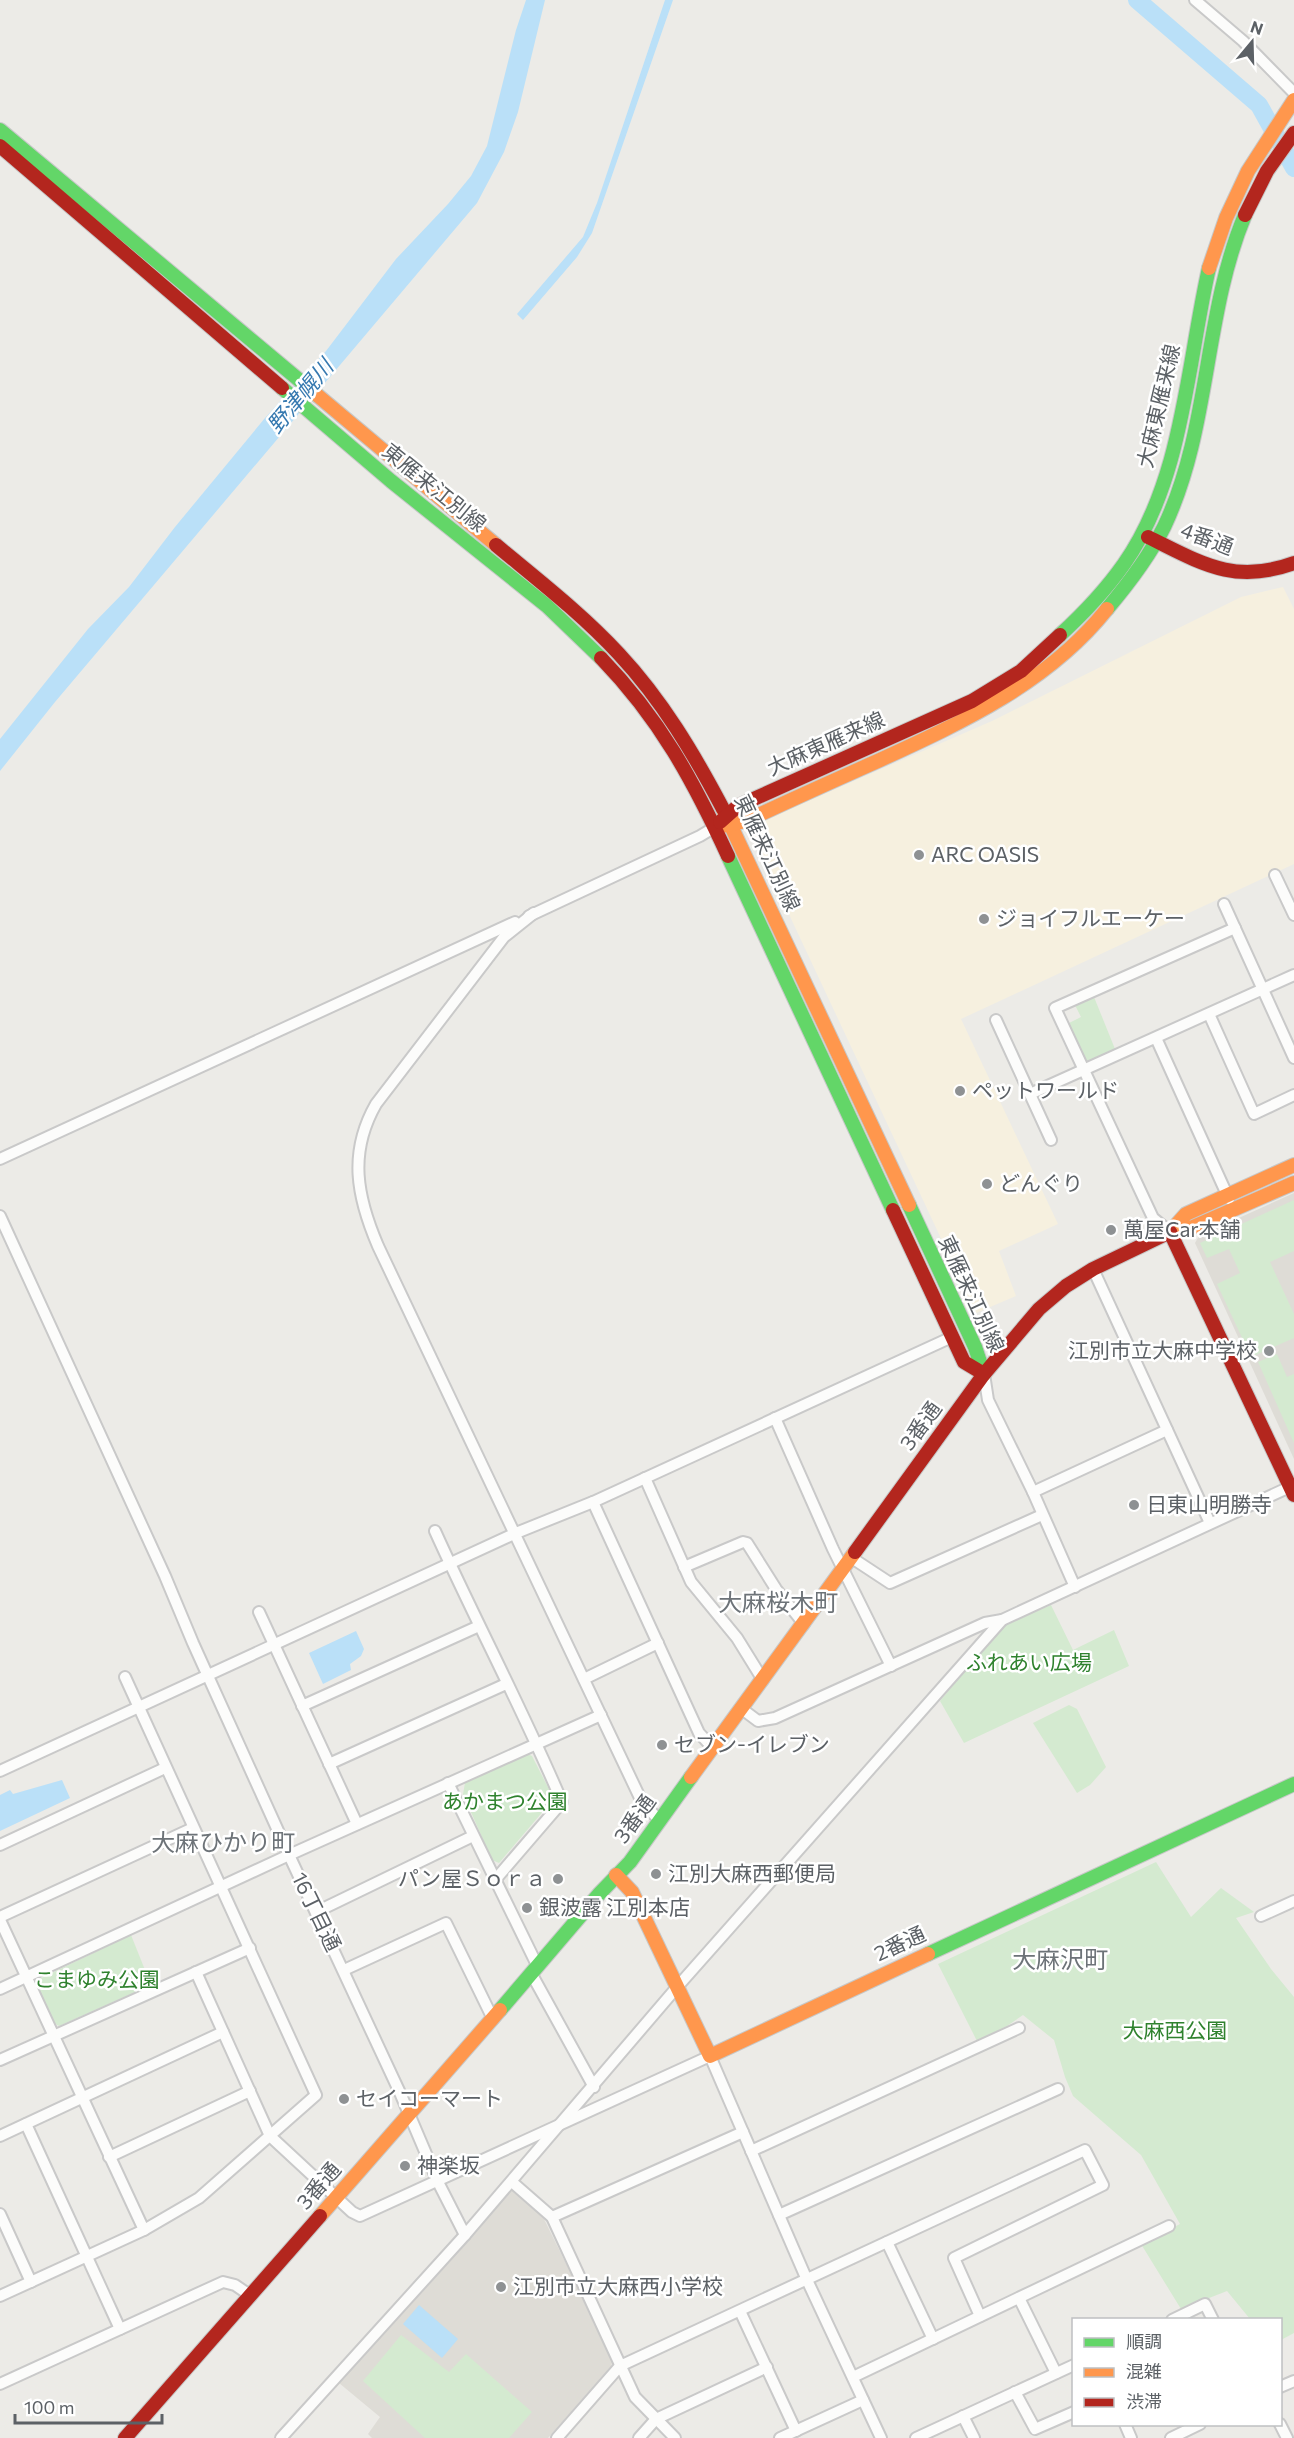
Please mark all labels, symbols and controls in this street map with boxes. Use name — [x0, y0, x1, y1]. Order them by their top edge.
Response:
north arrow — [1222, 12, 1282, 72]
text: N — [1248, 16, 1266, 38]
street label: 大麻東雁来線 — [1131, 341, 1184, 470]
water label: 野津幌川 — [261, 352, 340, 438]
street label: 東雁来江別線 — [378, 437, 492, 536]
street label: 4番通 — [1178, 516, 1238, 559]
street label: 大麻東雁来線 — [763, 706, 888, 780]
street label: 東雁来江別線 — [730, 790, 806, 915]
place label: ARC OASIS — [931, 841, 1039, 866]
marker: ARC OASIS — [912, 848, 926, 862]
place label: ジョイフルエーケー — [996, 905, 1185, 930]
marker: ジョイフルエーケー — [977, 912, 991, 926]
place label: ペットワールド — [972, 1077, 1119, 1102]
marker: ペットワールド — [953, 1084, 967, 1098]
place label: どんぐり — [999, 1170, 1083, 1195]
marker: どんぐり — [980, 1177, 994, 1191]
place label: 萬屋Car本舗 — [1123, 1216, 1241, 1241]
marker: 萬屋Car本舗 — [1104, 1223, 1118, 1237]
street label: 東雁来江別線 — [934, 1231, 1010, 1356]
place label: 江別市立大麻中学校 — [1068, 1337, 1257, 1362]
marker: 江別市立大麻中学校 — [1262, 1344, 1276, 1358]
street label: 3番通 — [894, 1396, 946, 1454]
place label: 日東山明勝寺 — [1146, 1491, 1272, 1516]
marker: 日東山明勝寺 — [1127, 1498, 1141, 1512]
district label: 大麻桜木町 — [718, 1587, 838, 1616]
park label: ふれあい広場 — [966, 1649, 1092, 1674]
place label: セブン-イレブン — [674, 1731, 830, 1756]
marker: セブン-イレブン — [655, 1738, 669, 1752]
park label: あかまつ公園 — [442, 1788, 568, 1813]
street label: 3番通 — [608, 1789, 660, 1847]
district label: 大麻ひかり町 — [151, 1827, 295, 1856]
place label: 江別大麻西郵便局 — [668, 1860, 836, 1885]
place label: パン屋Ｓｏｒａ — [398, 1865, 546, 1890]
marker: 江別大麻西郵便局 — [649, 1867, 663, 1881]
street label: 16丁目通 — [288, 1868, 347, 1955]
marker: パン屋Ｓｏｒａ — [551, 1872, 565, 1886]
place label: 銀波露 江別本店 — [539, 1894, 690, 1919]
marker: 銀波露 江別本店 — [520, 1901, 534, 1915]
street label: 2番通 — [870, 1920, 929, 1965]
district label: 大麻沢町 — [1012, 1944, 1108, 1973]
park label: こまゆみ公園 — [34, 1966, 160, 1991]
park label: 大麻西公園 — [1123, 2017, 1228, 2042]
place label: セイコーマート — [356, 2085, 503, 2110]
marker: セイコーマート — [337, 2092, 351, 2106]
place label: 神楽坂 — [417, 2152, 480, 2177]
street label: 3番通 — [291, 2156, 345, 2214]
marker: 神楽坂 — [398, 2159, 412, 2173]
place label: 江別市立大麻西小学校 — [513, 2273, 723, 2298]
marker: 江別市立大麻西小学校 — [494, 2280, 508, 2294]
legend — [1072, 2318, 1282, 2426]
text: 順調 — [1126, 2330, 1162, 2352]
text: 混雑 — [1126, 2360, 1162, 2382]
scale bar — [15, 2387, 162, 2425]
text: 渋滞 — [1126, 2390, 1162, 2412]
text: 100 m — [24, 2396, 74, 2418]

